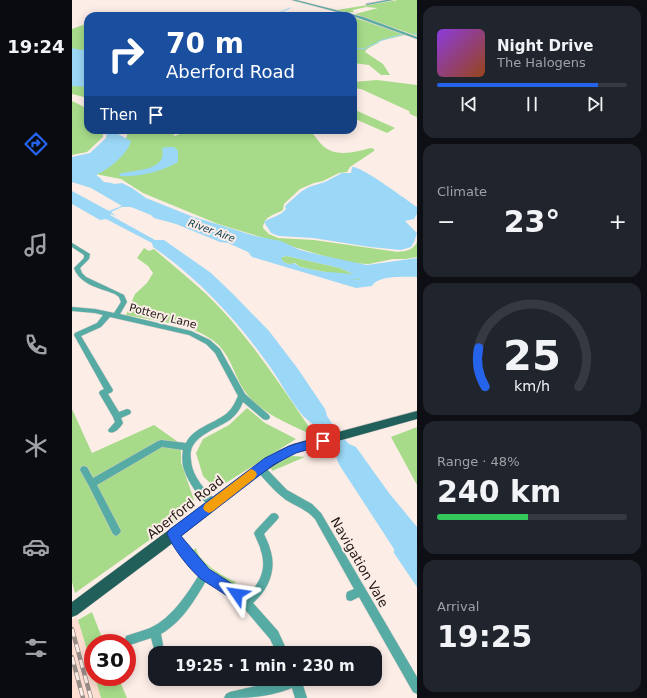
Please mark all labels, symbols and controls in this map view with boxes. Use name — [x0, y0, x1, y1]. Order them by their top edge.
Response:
text: 70 m — [166, 27, 244, 60]
icon: right — [100, 28, 152, 80]
text: 19:24 — [7, 36, 65, 57]
text: Night Drive — [497, 37, 593, 55]
text: The Halogens — [497, 55, 586, 70]
text: Aberford Road — [166, 61, 295, 82]
icon: previous — [458, 93, 480, 115]
icon: pause — [521, 93, 543, 115]
icon: next — [584, 93, 606, 115]
icon: arrive — [145, 104, 167, 126]
text: Then — [100, 106, 137, 124]
icon: directions — [22, 130, 50, 158]
text: Climate — [437, 184, 487, 199]
text: 23° — [504, 204, 560, 239]
text: − — [437, 209, 455, 234]
text: + — [609, 209, 627, 234]
water label: River Aire — [187, 217, 237, 244]
icon: music — [22, 231, 50, 259]
street label: Pottery Lane — [128, 301, 198, 332]
icon: phone — [22, 331, 50, 359]
text: 25 — [503, 331, 561, 380]
text: km/h — [514, 378, 550, 394]
pin — [306, 424, 340, 458]
icon: arrive — [312, 430, 334, 452]
icon: climate — [22, 432, 50, 460]
text: Range · 48% — [437, 454, 520, 469]
street label: Aberford Road — [144, 473, 227, 542]
text: 240 km — [437, 474, 561, 509]
street label: Navigation Vale — [328, 514, 391, 610]
icon: car — [22, 533, 50, 561]
position arrow — [216, 573, 258, 615]
text: Arrival — [437, 599, 479, 614]
text: 19:25 — [437, 619, 533, 654]
icon: filters — [22, 634, 50, 662]
speed limit sign: 30 — [84, 634, 136, 686]
text: 19:25 · 1 min · 230 m — [175, 657, 355, 675]

